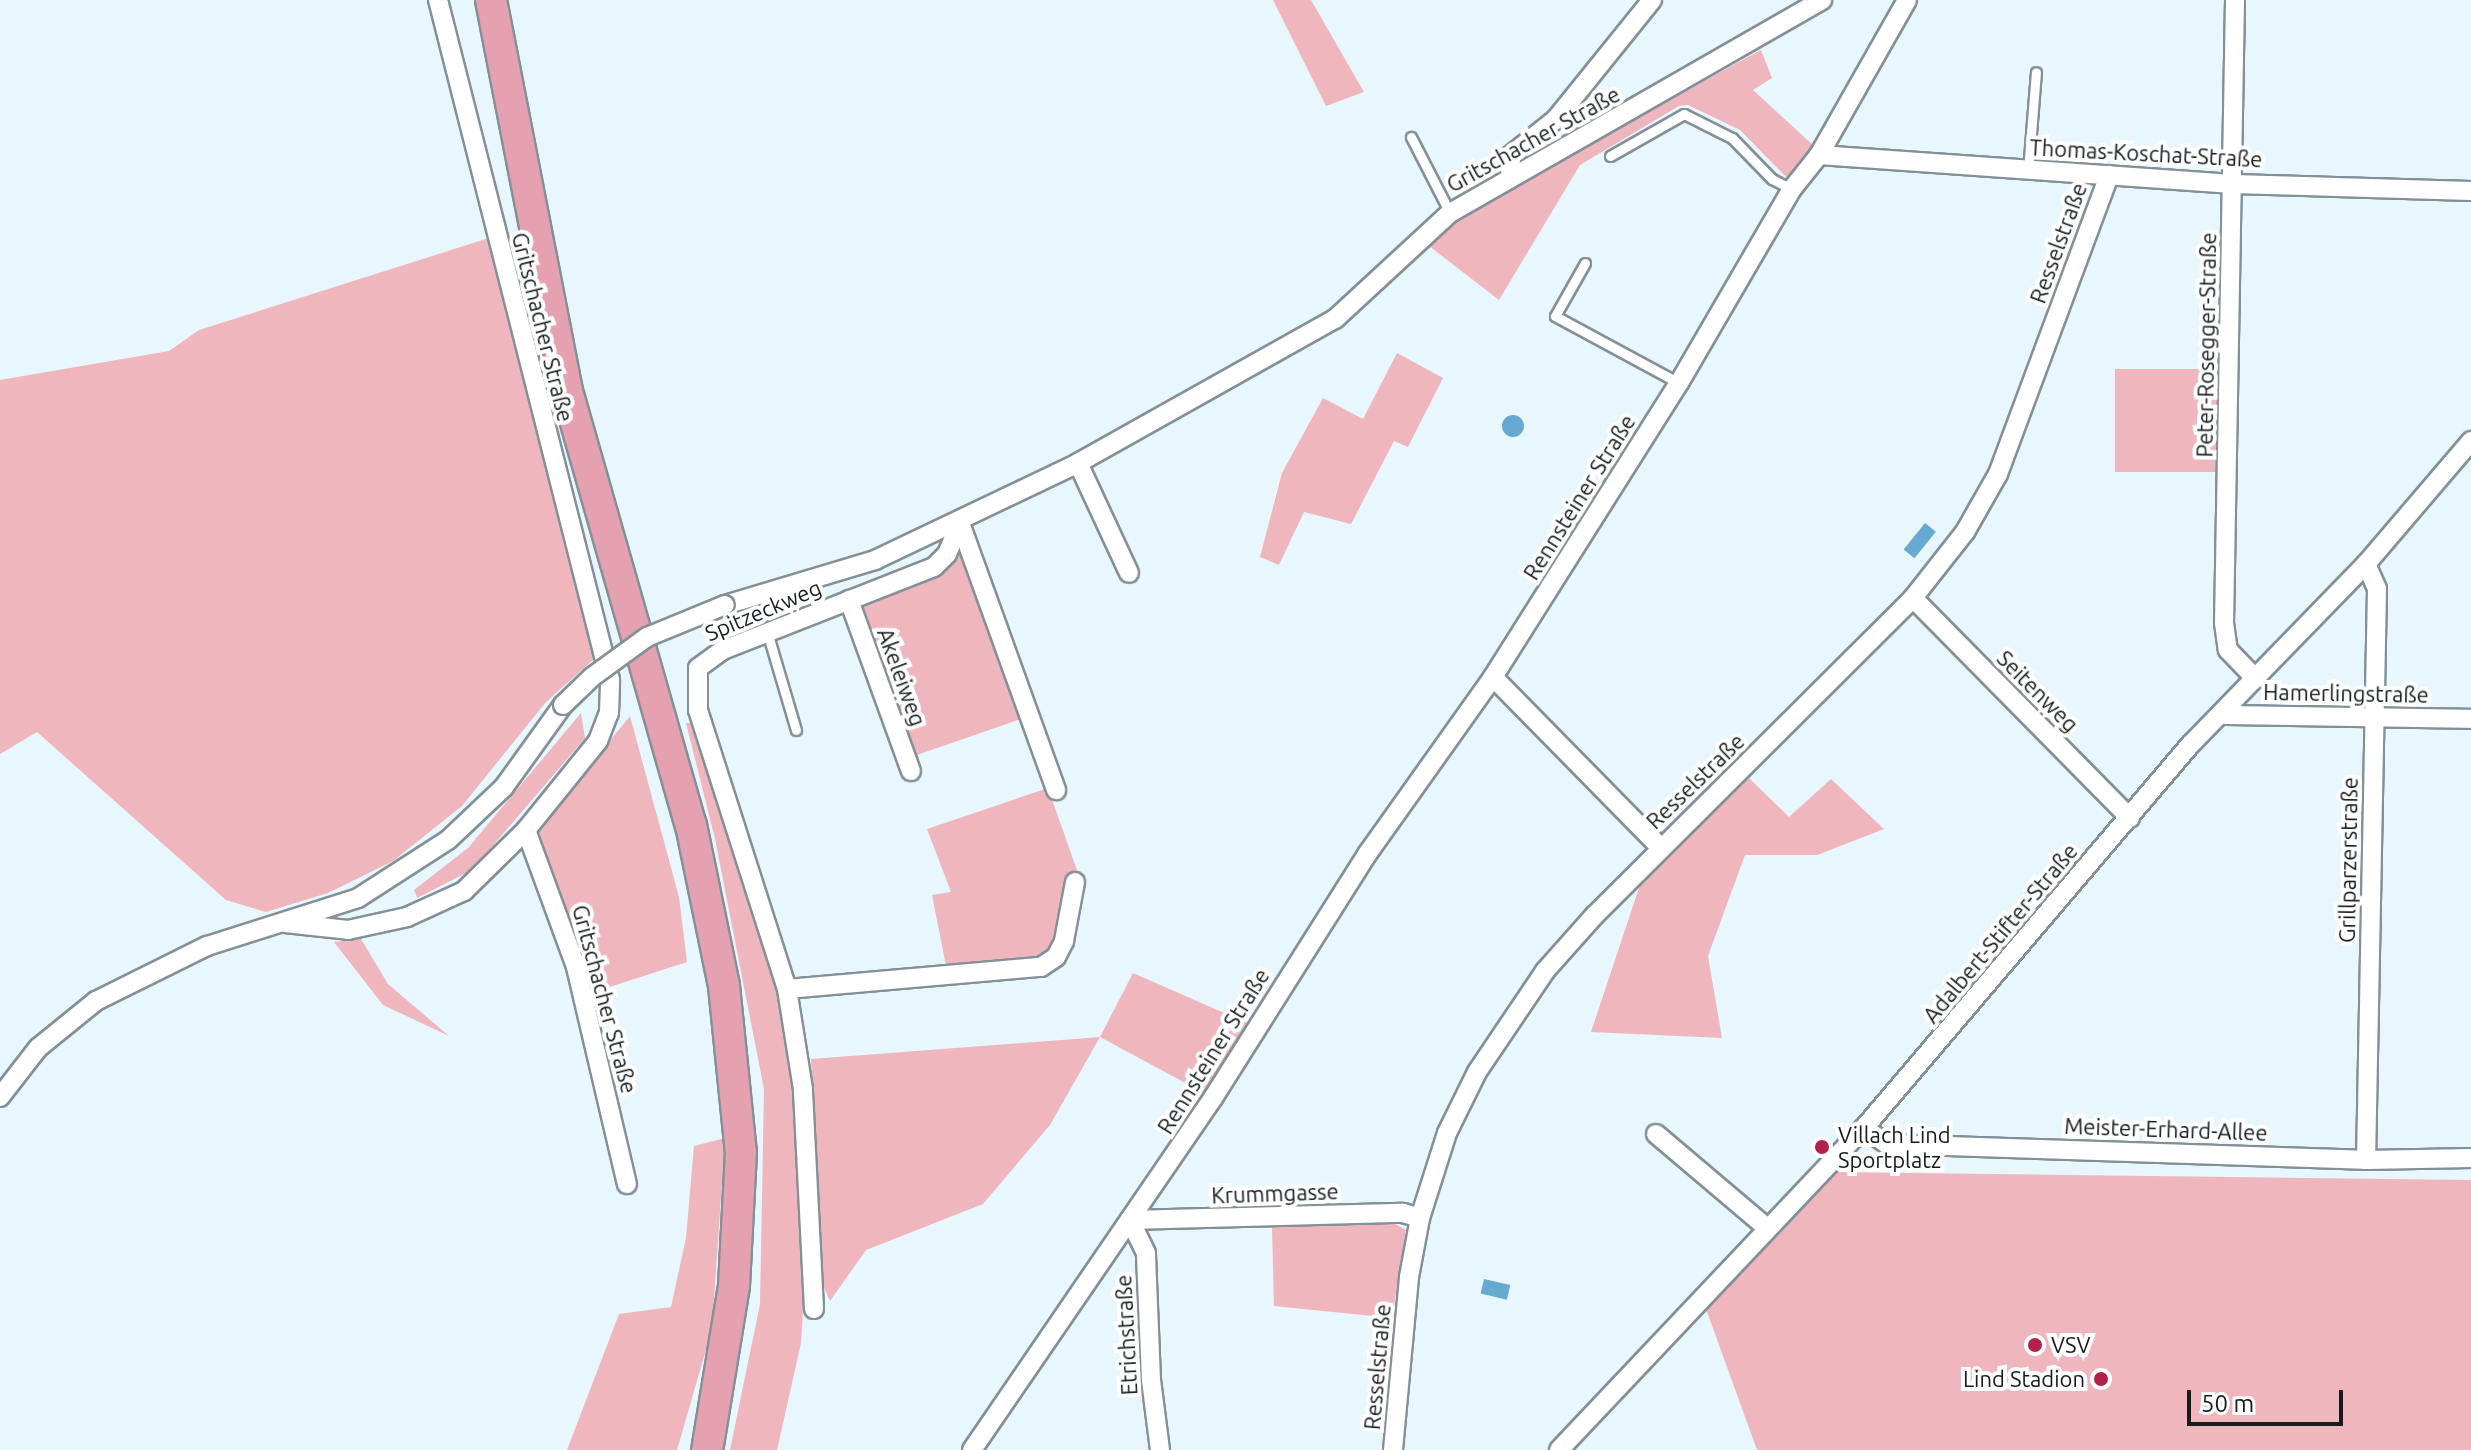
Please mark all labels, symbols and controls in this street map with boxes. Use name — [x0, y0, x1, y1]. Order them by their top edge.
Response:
street label: Gritschacher Straße — [1442, 80, 1624, 198]
street label: Thomas-Koschat-Straße — [2029, 134, 2263, 172]
street label: Resselstraße — [2024, 179, 2092, 307]
street label: Gritschacher Straße — [507, 230, 579, 424]
street label: Peter-Rosegger-Straße — [2191, 232, 2221, 458]
street label: Rennsteiner Straße — [1518, 409, 1640, 585]
street label: Spitzeckweg — [701, 574, 825, 646]
street label: Akeleiweg — [872, 624, 932, 730]
street label: Seitenweg — [1992, 645, 2084, 737]
street label: Hamerlingstraße — [2263, 678, 2429, 708]
street label: Resselstraße — [1640, 728, 1750, 834]
street label: Grillparzerstraße — [2333, 777, 2363, 943]
street label: Adalbert-Stifter-Straße — [1917, 838, 2083, 1028]
street label: Gritschacher Straße — [567, 902, 643, 1096]
street label: Rennsteiner Straße — [1152, 963, 1274, 1139]
street label: Meister-Erhard-Allee — [2064, 1112, 2268, 1146]
place label: Villach Lind Sportplatz — [1838, 1121, 1951, 1172]
marker: Villach Lind Sportplatz — [1813, 1138, 1831, 1156]
street label: Krummgasse — [1211, 1178, 1339, 1208]
street label: Etrichstraße — [1110, 1274, 1142, 1396]
street label: Resselstraße — [1358, 1303, 1396, 1431]
place label: VSV — [2051, 1332, 2090, 1358]
marker: VSV — [2026, 1336, 2044, 1354]
place label: Lind Stadion — [1963, 1366, 2085, 1392]
marker: Lind Stadion — [2092, 1370, 2110, 1388]
scale bar — [2191, 1374, 2347, 1424]
text: 50 m — [2201, 1390, 2254, 1417]

